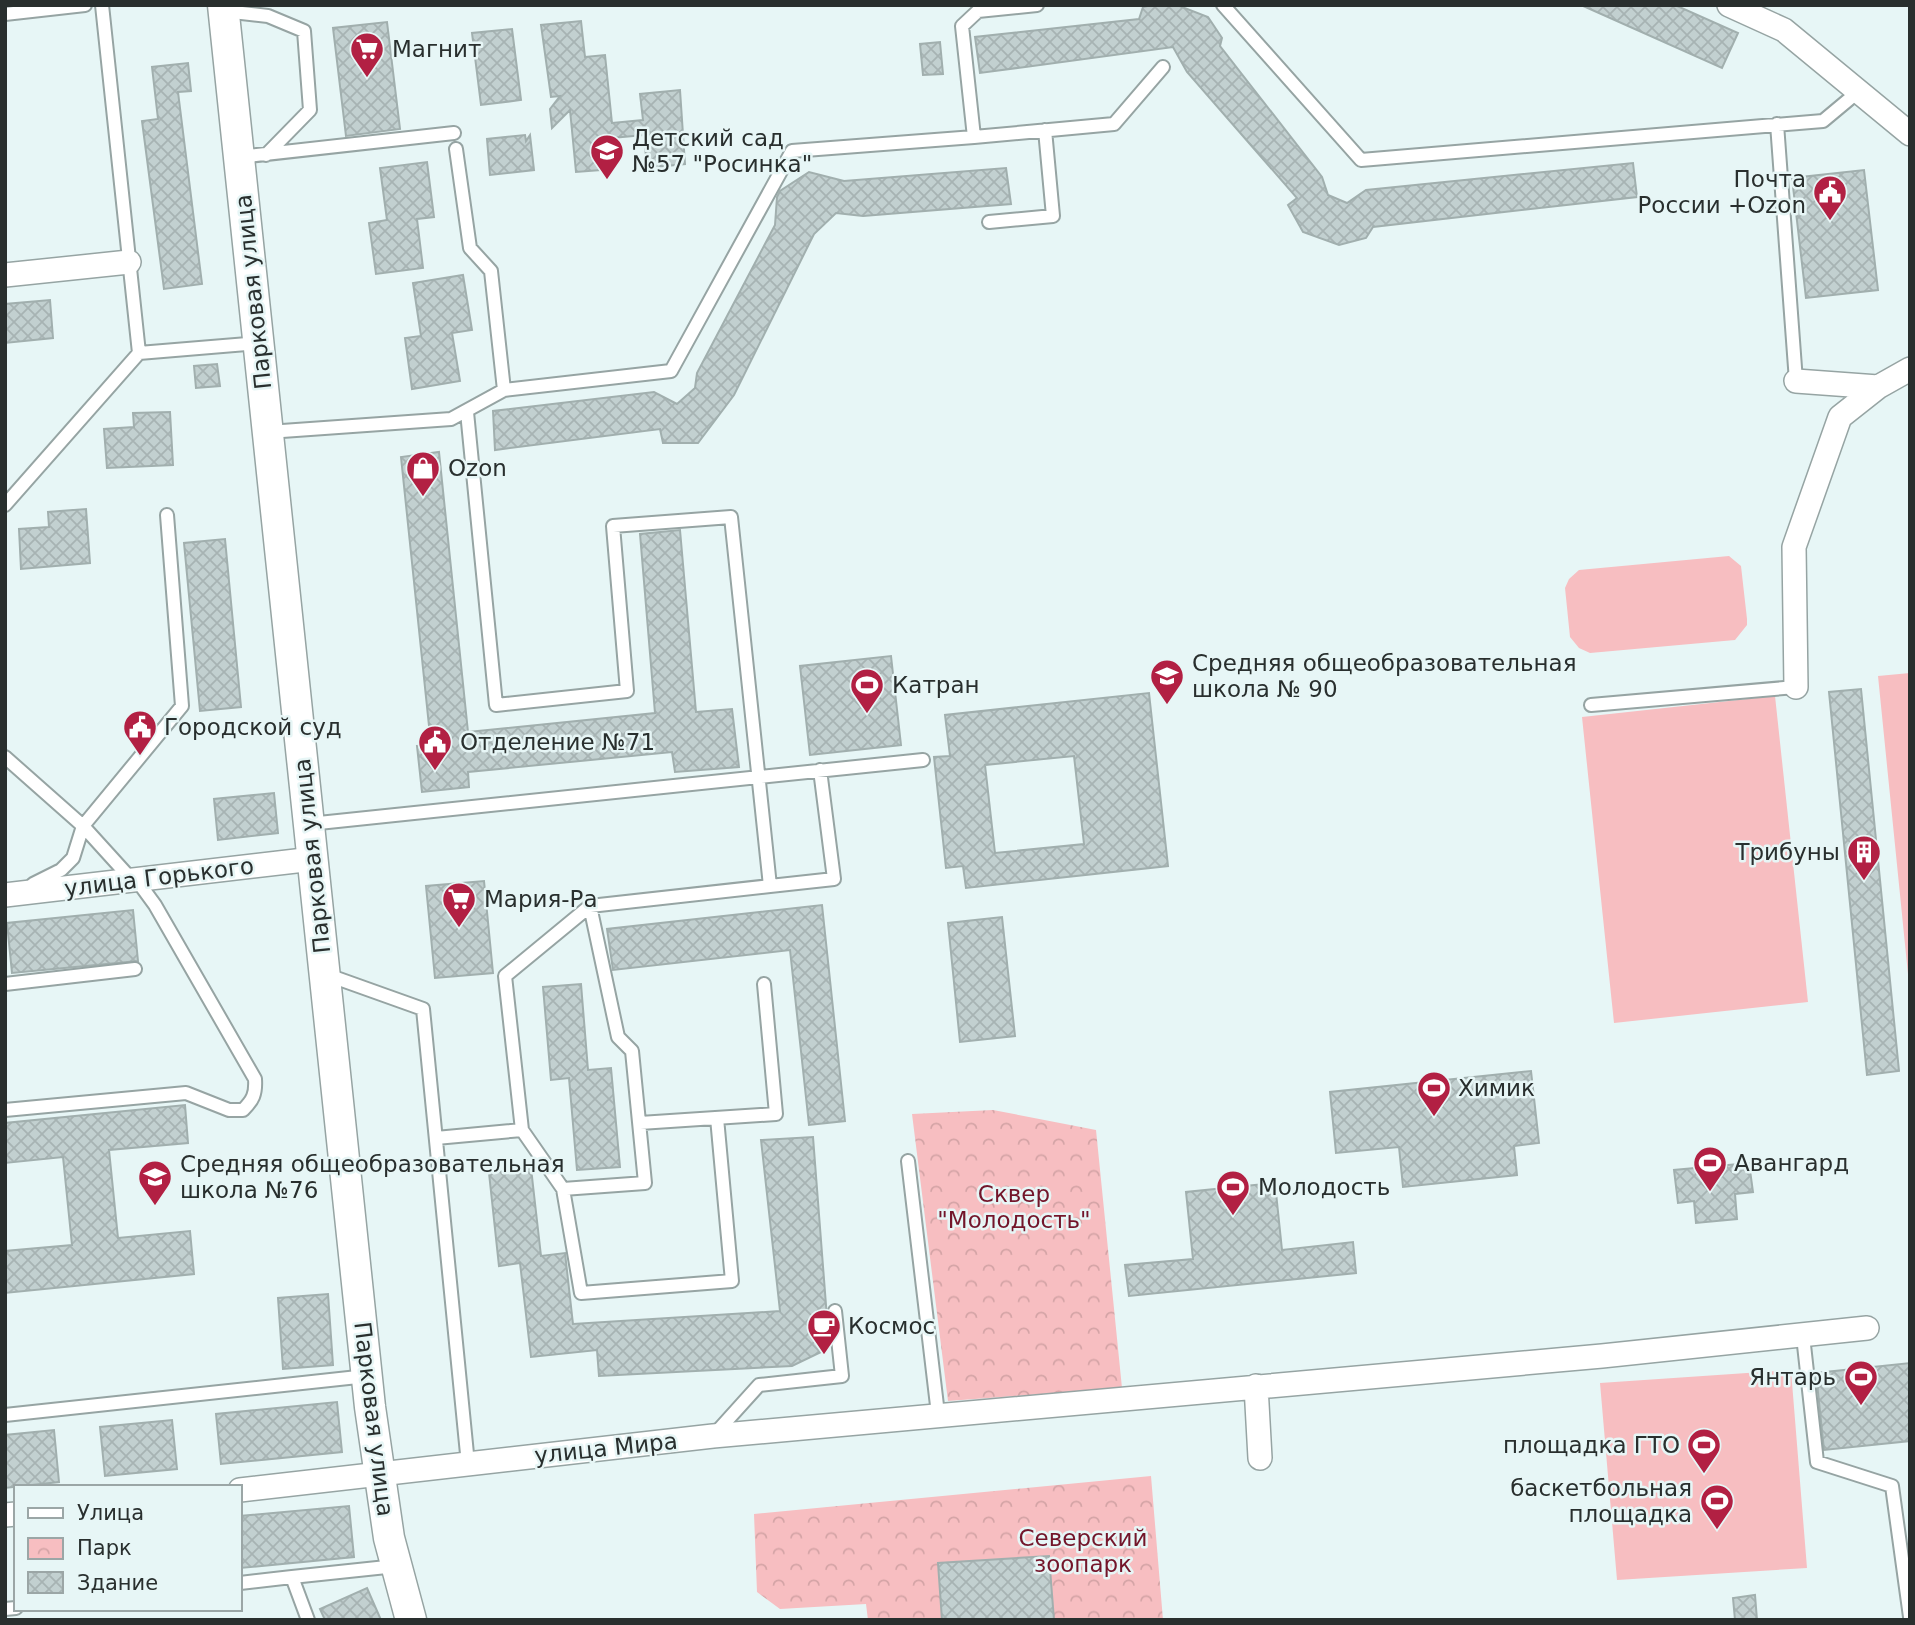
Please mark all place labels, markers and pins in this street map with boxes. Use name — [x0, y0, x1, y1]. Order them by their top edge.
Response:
supermarket icon: Магнит — [348, 30, 386, 79]
place label: Магнит — [392, 36, 481, 62]
place label: Детский сад №57 "Росинка" — [632, 125, 812, 177]
school or university icon: Детский сад №57 "Росинка" — [588, 132, 626, 181]
place label: Почта России +Ozon — [1637, 166, 1806, 218]
public building icon: Почта России +Ozon — [1811, 173, 1849, 222]
shop icon: Ozon — [404, 449, 442, 498]
place label: Ozon — [448, 455, 507, 481]
place label: Средняя общеобразовательная школа № 90 — [1192, 650, 1576, 702]
school or university icon: Средняя общеобразовательная школа № 90 — [1148, 657, 1186, 706]
sports icon: Катран — [848, 666, 886, 715]
place label: Катран — [892, 672, 980, 698]
public building icon: Городской суд — [121, 708, 159, 757]
place label: Городской суд — [164, 714, 342, 740]
public building icon: Отделение №71 — [416, 723, 454, 772]
place label: Отделение №71 — [460, 729, 655, 755]
building icon: Трибуны — [1845, 833, 1883, 882]
place label: Трибуны — [1734, 839, 1840, 865]
supermarket icon: Мария-Ра — [440, 880, 478, 929]
place label: Мария-Ра — [484, 886, 598, 912]
sports icon: Химик — [1415, 1069, 1453, 1118]
place label: Химик — [1458, 1075, 1535, 1101]
sports icon: Авангард — [1691, 1144, 1729, 1193]
place label: Авангард — [1734, 1150, 1849, 1176]
place label: Средняя общеобразовательная школа №76 — [180, 1151, 564, 1203]
school or university icon: Средняя общеобразовательная школа №76 — [136, 1158, 174, 1207]
sports icon: Молодость — [1214, 1168, 1252, 1217]
place label: Молодость — [1258, 1174, 1390, 1200]
cafe icon: Космос — [805, 1307, 843, 1356]
place label: Космос — [848, 1313, 935, 1339]
sports icon: Янтарь — [1842, 1358, 1880, 1407]
place label: Янтарь — [1749, 1364, 1836, 1390]
sports icon: площадка ГТО — [1685, 1426, 1723, 1475]
place label: площадка ГТО — [1503, 1432, 1680, 1458]
place label: баскетбольная площадка — [1510, 1475, 1692, 1527]
sports icon: баскетбольная площадка — [1698, 1482, 1736, 1531]

